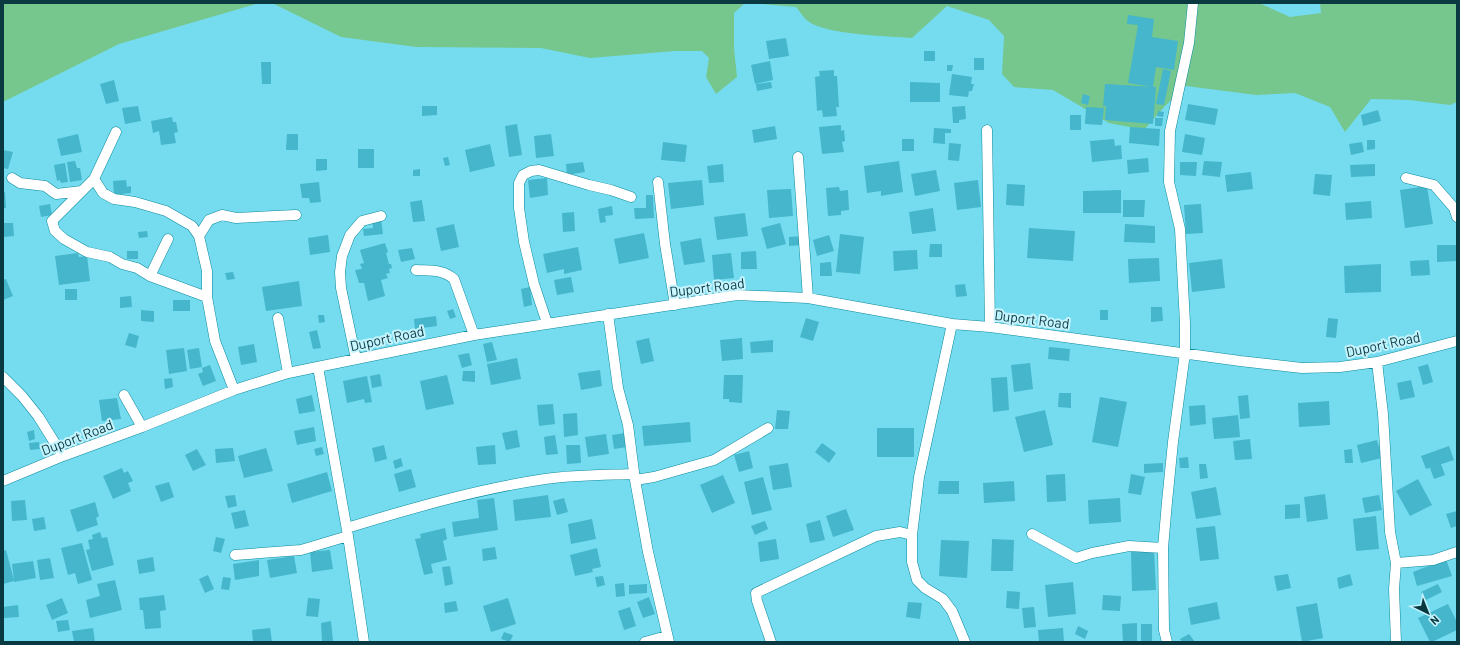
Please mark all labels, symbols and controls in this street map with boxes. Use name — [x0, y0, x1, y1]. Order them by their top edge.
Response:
street label: Duport Road — [669, 274, 745, 300]
street label: Duport Road — [994, 306, 1070, 332]
street label: Duport Road — [348, 322, 426, 354]
street label: Duport Road — [1344, 328, 1422, 360]
street label: Duport Road — [39, 416, 115, 458]
north arrow — [1408, 593, 1448, 633]
text: N — [1428, 613, 1442, 628]

